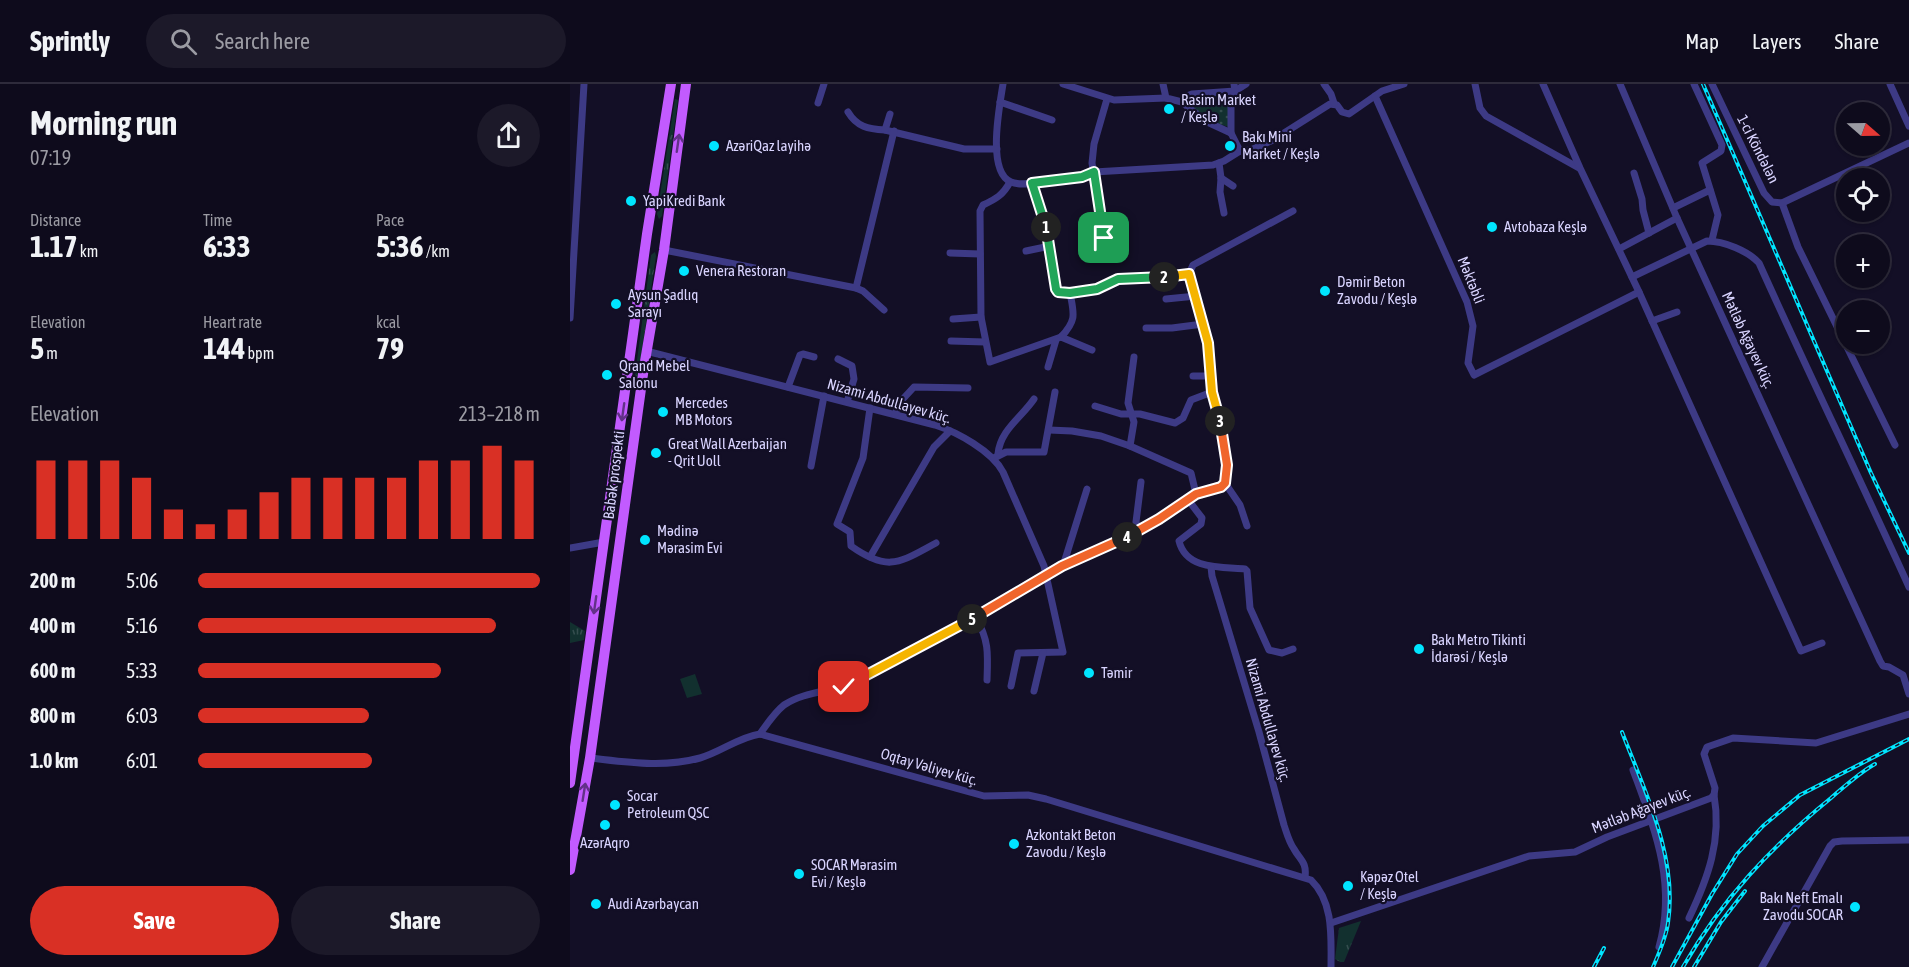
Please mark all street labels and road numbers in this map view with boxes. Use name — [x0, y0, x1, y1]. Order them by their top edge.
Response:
street label: 1-ci Köndələn — [1734, 112, 1783, 186]
street label: Məktəbli — [1454, 254, 1489, 306]
street label: Mətləb Ağayev küç. — [1719, 289, 1778, 391]
street label: Nizami Abdullayev küç. — [825, 375, 953, 426]
street label: Babək prospekti — [600, 430, 627, 520]
street label: Nizami Abdullayev küç. — [1243, 656, 1294, 784]
street label: Oqtay Vəliyev küç. — [879, 745, 980, 788]
street label: Mətləb Ağayev küç. — [1589, 783, 1693, 836]

